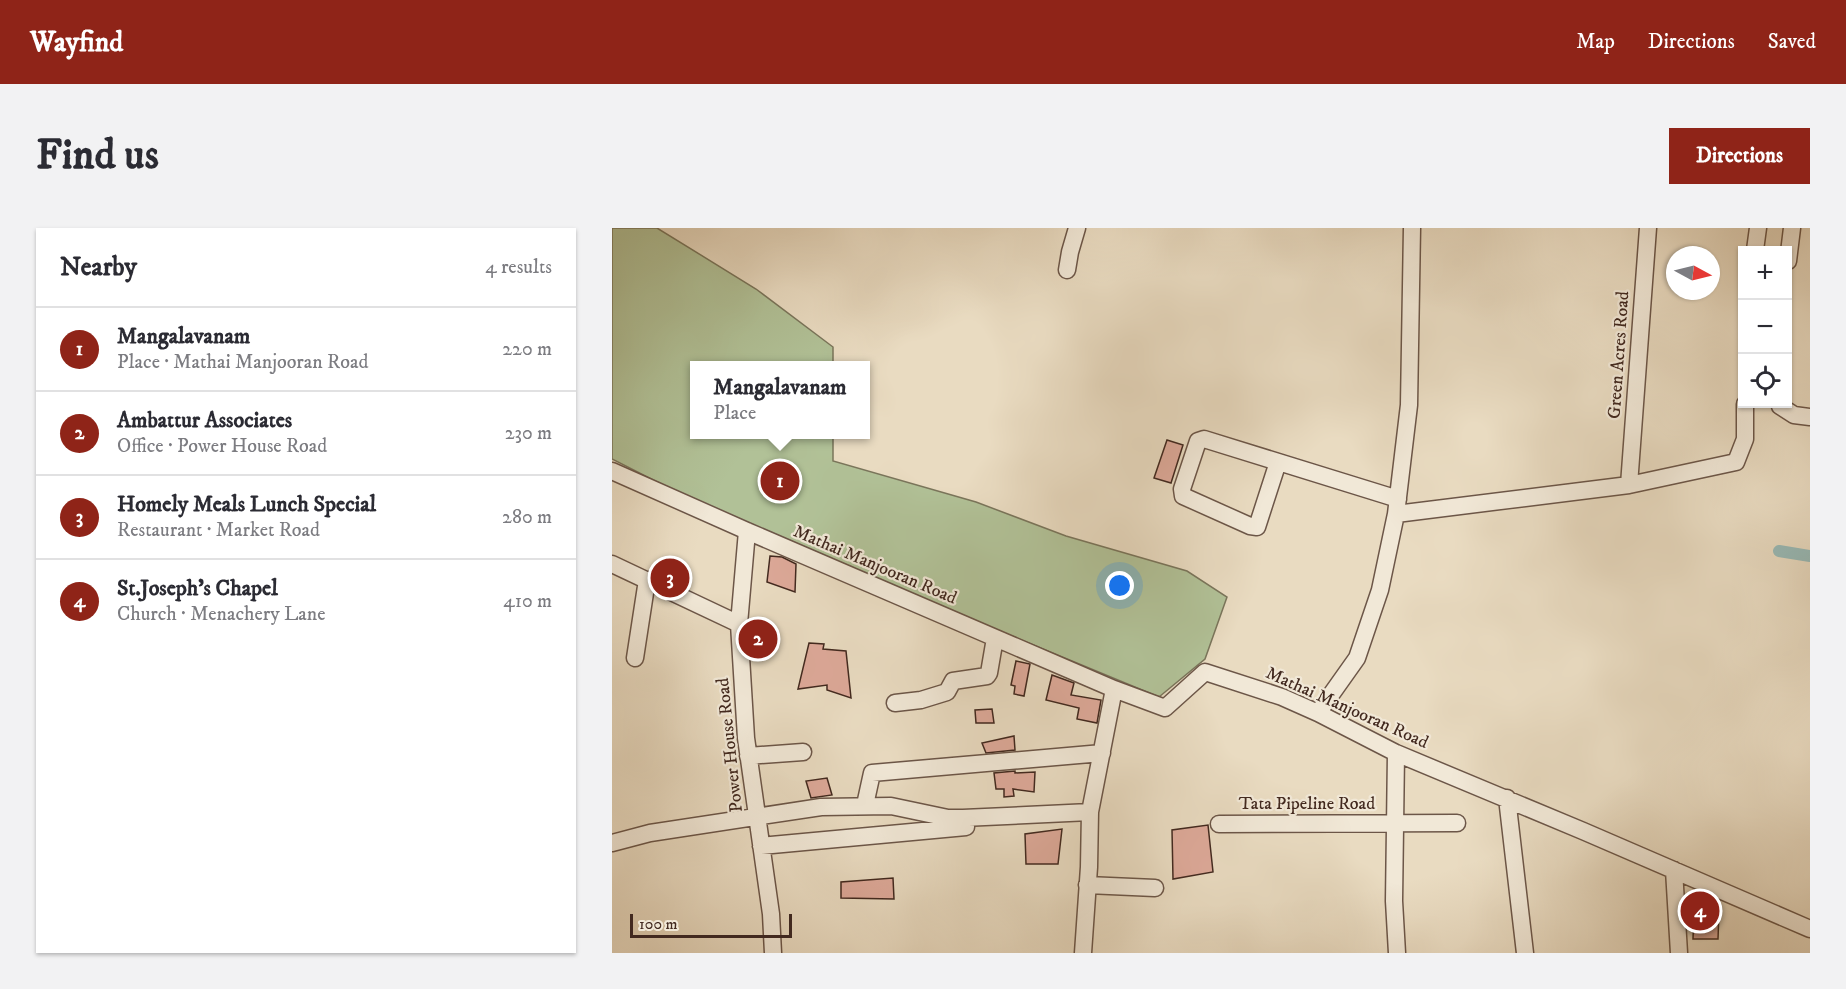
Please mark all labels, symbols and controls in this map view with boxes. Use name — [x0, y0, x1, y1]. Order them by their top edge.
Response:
text: Wayfind — [30, 25, 123, 60]
text: Map — [1576, 29, 1615, 55]
text: Directions — [1648, 29, 1735, 55]
text: Saved — [1768, 29, 1816, 55]
button: Directions — [1669, 128, 1810, 184]
text: Find us — [36, 130, 159, 182]
north arrow — [1666, 246, 1720, 300]
map controls — [1738, 246, 1792, 408]
button: + — [1738, 246, 1792, 300]
text: Nearby — [60, 251, 137, 284]
text: 4 results — [485, 255, 552, 280]
street label: Green Acres Road — [1604, 290, 1634, 420]
button: − — [1738, 300, 1792, 354]
text: Mangalavanam — [117, 323, 250, 350]
text: 1 — [76, 337, 83, 362]
text: 220 m — [502, 337, 552, 362]
text: Place · Mathai Manjooran Road — [117, 350, 368, 375]
button: locate — [1738, 354, 1792, 408]
popup — [690, 361, 870, 439]
text: Mangalavanam — [713, 374, 847, 401]
text: Place — [713, 401, 756, 426]
text: Ambattur Associates — [117, 407, 292, 434]
text: 2 — [75, 421, 84, 446]
text: 230 m — [505, 421, 552, 446]
text: Office · Power House Road — [117, 434, 327, 459]
pin: 1 — [760, 458, 800, 504]
text: Homely Meals Lunch Special — [117, 491, 376, 518]
text: 3 — [76, 505, 83, 530]
text: 280 m — [502, 505, 552, 530]
text: Restaurant · Market Road — [117, 518, 320, 543]
street label: Mathai Manjooran Road — [790, 521, 960, 609]
pin: 3 — [650, 556, 690, 600]
your location — [1105, 571, 1134, 600]
text: St.Joseph's Chapel — [117, 575, 278, 602]
text: 4 — [74, 589, 85, 614]
text: 410 m — [503, 589, 552, 614]
text: Church · Menachery Lane — [117, 602, 326, 627]
pin: 2 — [738, 616, 778, 662]
street label: Mathai Manjooran Road — [1262, 662, 1432, 754]
street label: Power House Road — [712, 677, 748, 813]
street label: Tata Pipeline Road — [1239, 793, 1375, 815]
pin: 4 — [1680, 888, 1720, 934]
scale bar — [630, 911, 792, 938]
text: 100 m — [639, 914, 678, 934]

